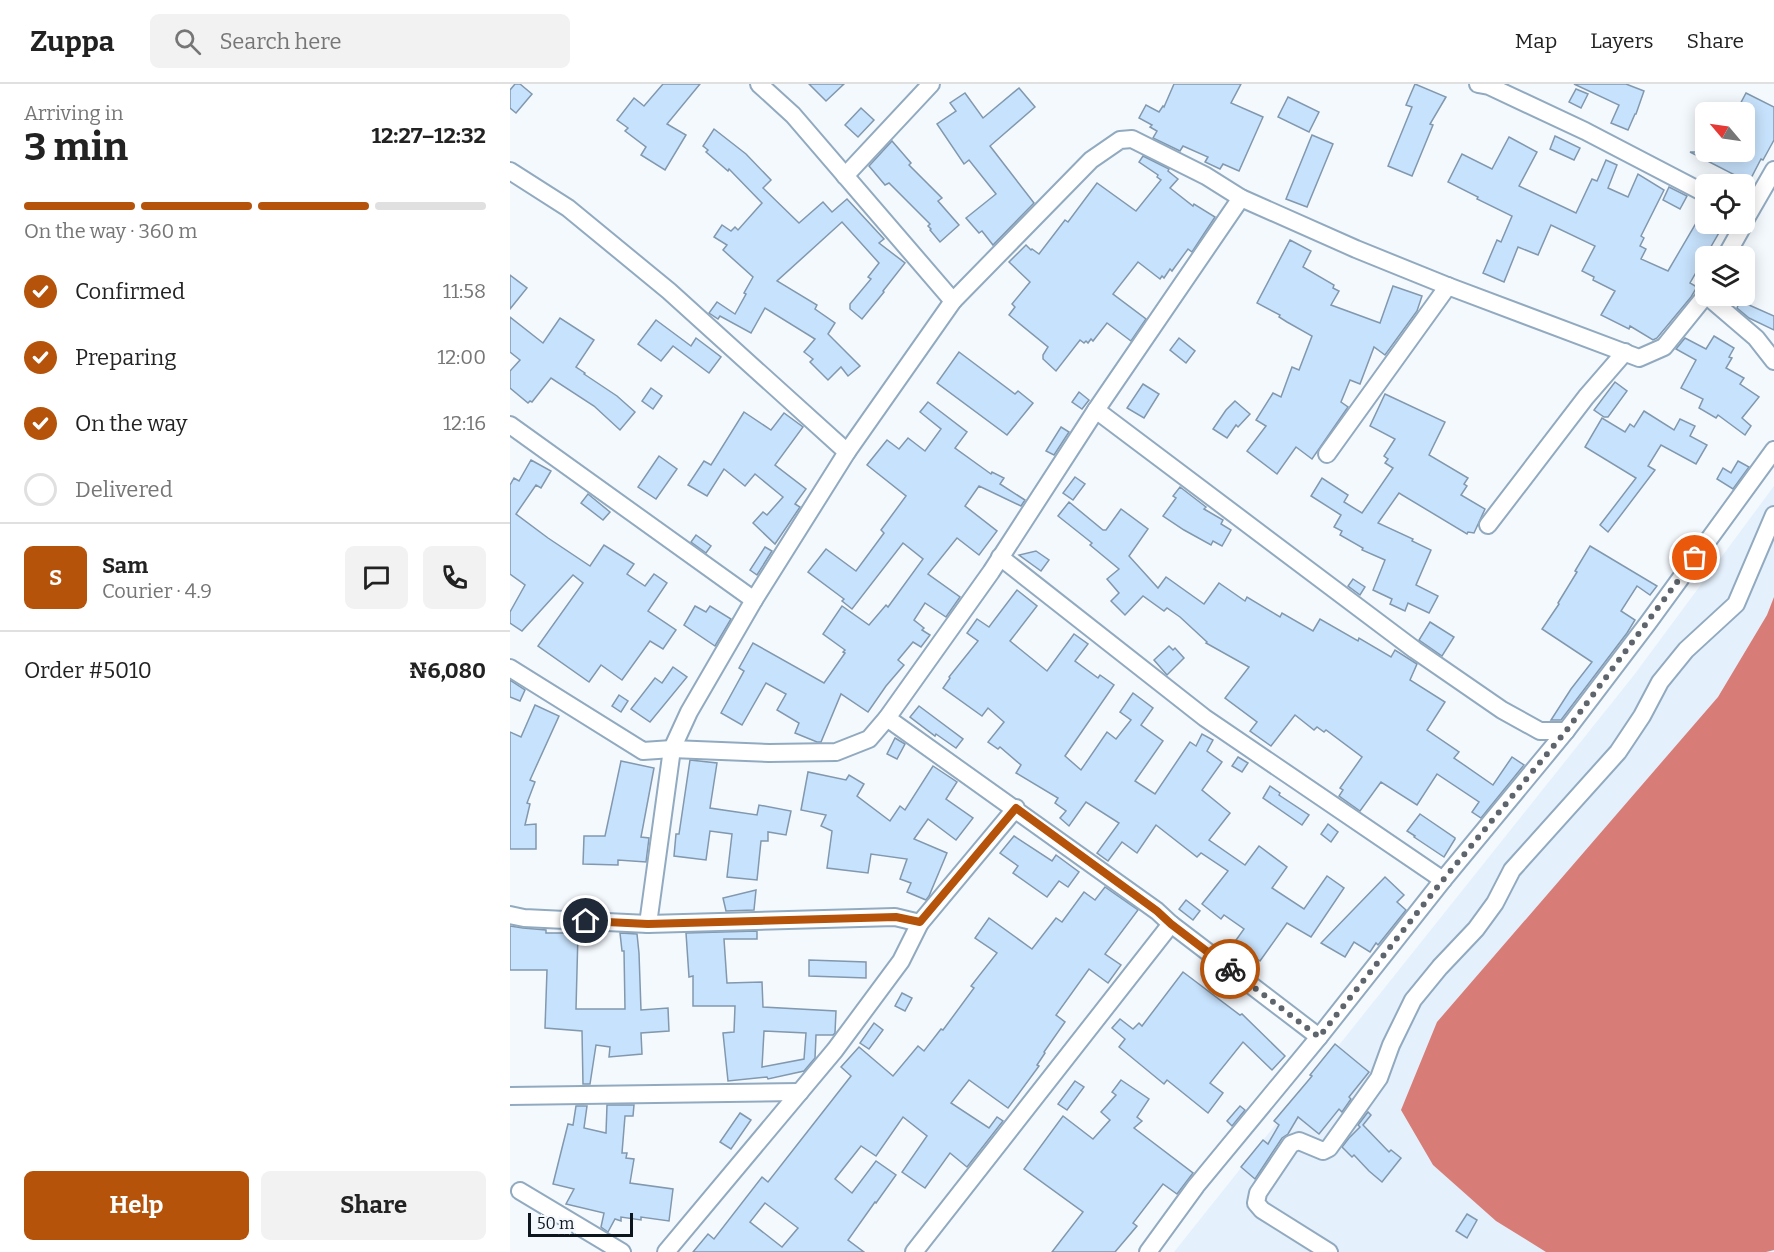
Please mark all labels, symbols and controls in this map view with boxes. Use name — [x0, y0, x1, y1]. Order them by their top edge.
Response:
search box — [150, 14, 570, 68]
text: Zuppa — [30, 25, 114, 58]
icon: search — [171, 25, 204, 58]
text: Search here — [219, 28, 342, 55]
text: Map — [1515, 28, 1557, 54]
text: Layers — [1590, 28, 1654, 54]
text: Share — [1687, 28, 1744, 54]
text: Arriving in — [24, 101, 123, 125]
north arrow — [1695, 102, 1755, 162]
map controls — [1695, 102, 1755, 306]
text: 12:27–12:32 — [371, 122, 486, 149]
text: 3 min — [24, 124, 128, 170]
button: locate — [1695, 174, 1755, 234]
text: On the way · 360 m — [24, 219, 197, 243]
button: layers — [1695, 246, 1755, 306]
icon: check — [24, 275, 57, 308]
text: Confirmed — [75, 278, 185, 305]
text: 11:58 — [443, 279, 486, 303]
icon: check — [24, 341, 57, 374]
text: Preparing — [75, 344, 177, 371]
text: 12:00 — [437, 345, 486, 369]
icon: check — [24, 407, 57, 440]
text: On the way — [75, 410, 187, 437]
text: 12:16 — [443, 411, 486, 435]
text: Delivered — [75, 476, 173, 503]
pin — [1669, 532, 1720, 583]
icon: bag — [1678, 541, 1711, 574]
button: chat — [345, 546, 408, 609]
button: phone — [423, 546, 486, 609]
text: Sam — [102, 552, 148, 579]
text: S — [49, 564, 62, 591]
text: Courier · 4.9 — [102, 579, 212, 603]
text: Order #5010 — [24, 657, 152, 684]
text: ₦6,080 — [409, 657, 486, 684]
pin — [560, 895, 611, 946]
icon: home — [569, 904, 602, 937]
courier — [1200, 939, 1260, 999]
icon: bike — [1214, 953, 1247, 986]
button: Help — [24, 1171, 249, 1240]
button: Share — [261, 1171, 486, 1240]
scale bar — [528, 1210, 633, 1238]
text: 50 m — [537, 1214, 574, 1233]

